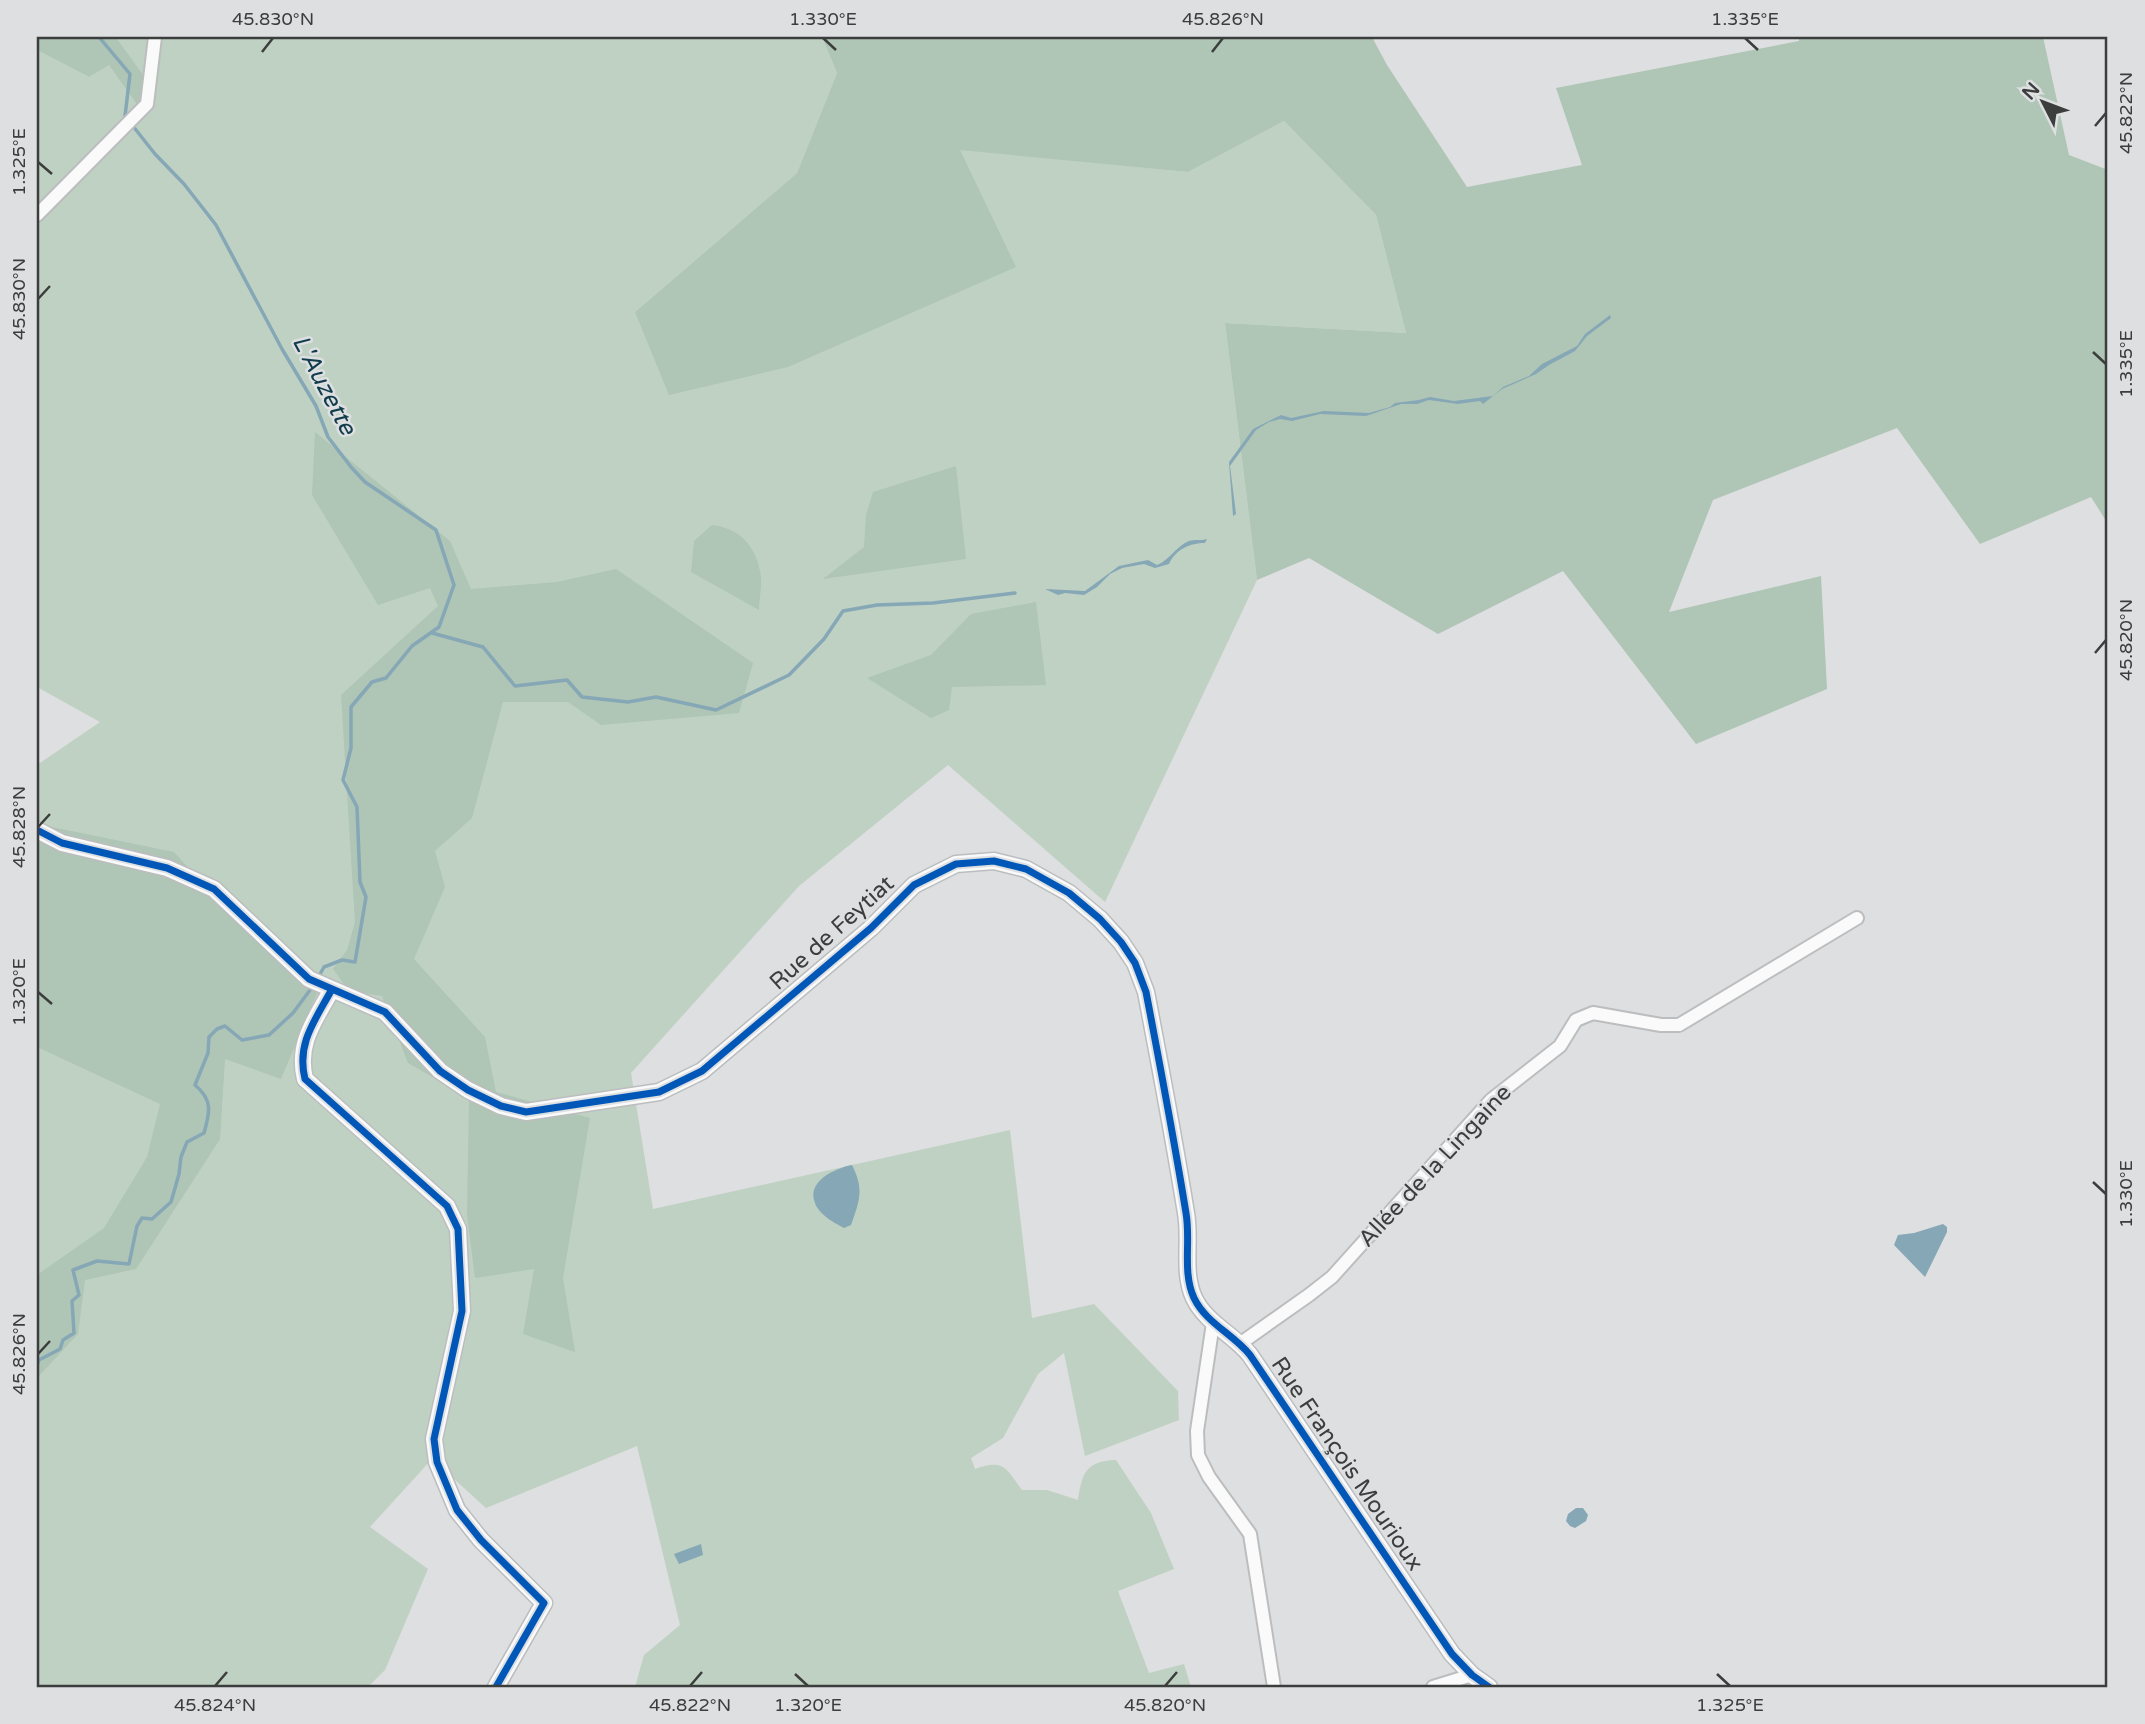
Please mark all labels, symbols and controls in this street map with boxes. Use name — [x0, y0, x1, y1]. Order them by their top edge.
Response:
text: 45.830°N — [232, 8, 314, 30]
text: 1.330°E — [789, 8, 857, 30]
text: 45.826°N — [1182, 8, 1264, 30]
text: 1.335°E — [1711, 8, 1779, 30]
north arrow — [2008, 66, 2078, 136]
text: 45.822°N — [2115, 72, 2137, 154]
text: N — [2018, 78, 2044, 104]
text: 1.325°E — [8, 128, 30, 196]
text: 45.830°N — [8, 258, 30, 340]
water label: L'Auzette — [286, 330, 363, 441]
text: 1.335°E — [2115, 330, 2137, 398]
text: 45.820°N — [2115, 599, 2137, 681]
text: 45.828°N — [8, 786, 30, 868]
street label: Rue de Feytiat — [764, 870, 900, 996]
text: 1.320°E — [8, 958, 30, 1026]
street label: Allée de la Lingaine — [1353, 1079, 1517, 1253]
text: 1.330°E — [2115, 1160, 2137, 1228]
text: 45.826°N — [8, 1313, 30, 1395]
street label: Rue François Mourioux — [1265, 1352, 1429, 1576]
text: 45.824°N — [174, 1694, 256, 1716]
text: 45.822°N — [649, 1694, 731, 1716]
text: 1.320°E — [774, 1694, 842, 1716]
text: 45.820°N — [1124, 1694, 1206, 1716]
text: 1.325°E — [1696, 1694, 1764, 1716]

